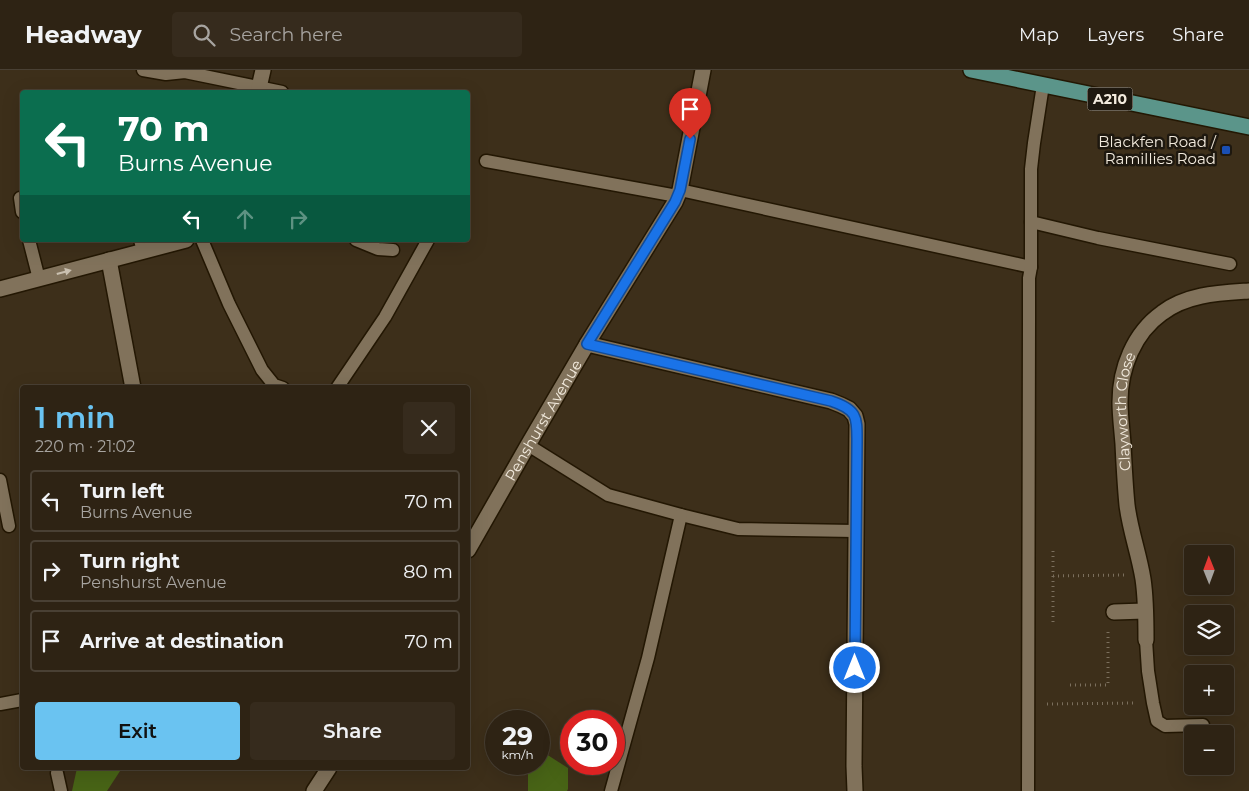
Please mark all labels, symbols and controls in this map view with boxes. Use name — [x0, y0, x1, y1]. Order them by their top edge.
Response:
search box — [172, 12, 522, 57]
text: Headway — [25, 20, 142, 49]
icon: search — [190, 21, 218, 49]
text: Search here — [230, 23, 343, 46]
text: Map — [1019, 24, 1059, 46]
text: Layers — [1087, 24, 1144, 46]
text: Share — [1172, 24, 1224, 46]
pin — [669, 88, 711, 139]
road number: A210 — [1088, 88, 1132, 110]
icon: arrive — [676, 95, 704, 123]
text: 70 m — [118, 107, 209, 150]
icon: left — [35, 110, 100, 175]
place label: Blackfen Road / Ramillies Road — [1098, 132, 1217, 168]
marker: Blackfen Road / Ramillies Road — [1220, 144, 1232, 156]
text: Burns Avenue — [118, 150, 272, 177]
icon: left — [178, 205, 206, 233]
icon: ahead — [231, 205, 259, 233]
icon: right — [284, 205, 312, 233]
one-way arrow — [57, 268, 72, 276]
street label: Clayworth Close — [1110, 349, 1139, 472]
street label: Penshurst Avenue — [500, 356, 585, 484]
text: 1 min — [35, 399, 116, 436]
button: close — [403, 402, 455, 454]
text: 220 m · 21:02 — [35, 437, 135, 456]
text: Turn left — [80, 480, 165, 503]
icon: left — [37, 487, 65, 515]
text: 70 m — [404, 490, 453, 513]
text: Burns Avenue — [80, 503, 192, 522]
north arrow — [1184, 545, 1234, 595]
map controls — [1184, 545, 1234, 775]
text: Turn right — [80, 550, 180, 573]
icon: right — [37, 557, 65, 585]
text: 80 m — [403, 560, 453, 583]
text: Penshurst Avenue — [80, 573, 226, 592]
button: layers — [1184, 605, 1234, 655]
icon: arrive — [37, 627, 65, 655]
text: Arrive at destination — [80, 630, 284, 653]
text: 70 m — [404, 630, 453, 653]
position arrow — [828, 641, 880, 693]
button: + — [1184, 665, 1234, 715]
button: Exit — [35, 702, 240, 760]
button: Share — [250, 702, 455, 760]
speed limit sign: 30 — [560, 710, 625, 775]
text: 29 — [502, 721, 533, 751]
button: − — [1184, 725, 1234, 775]
text: km/h — [501, 747, 534, 762]

